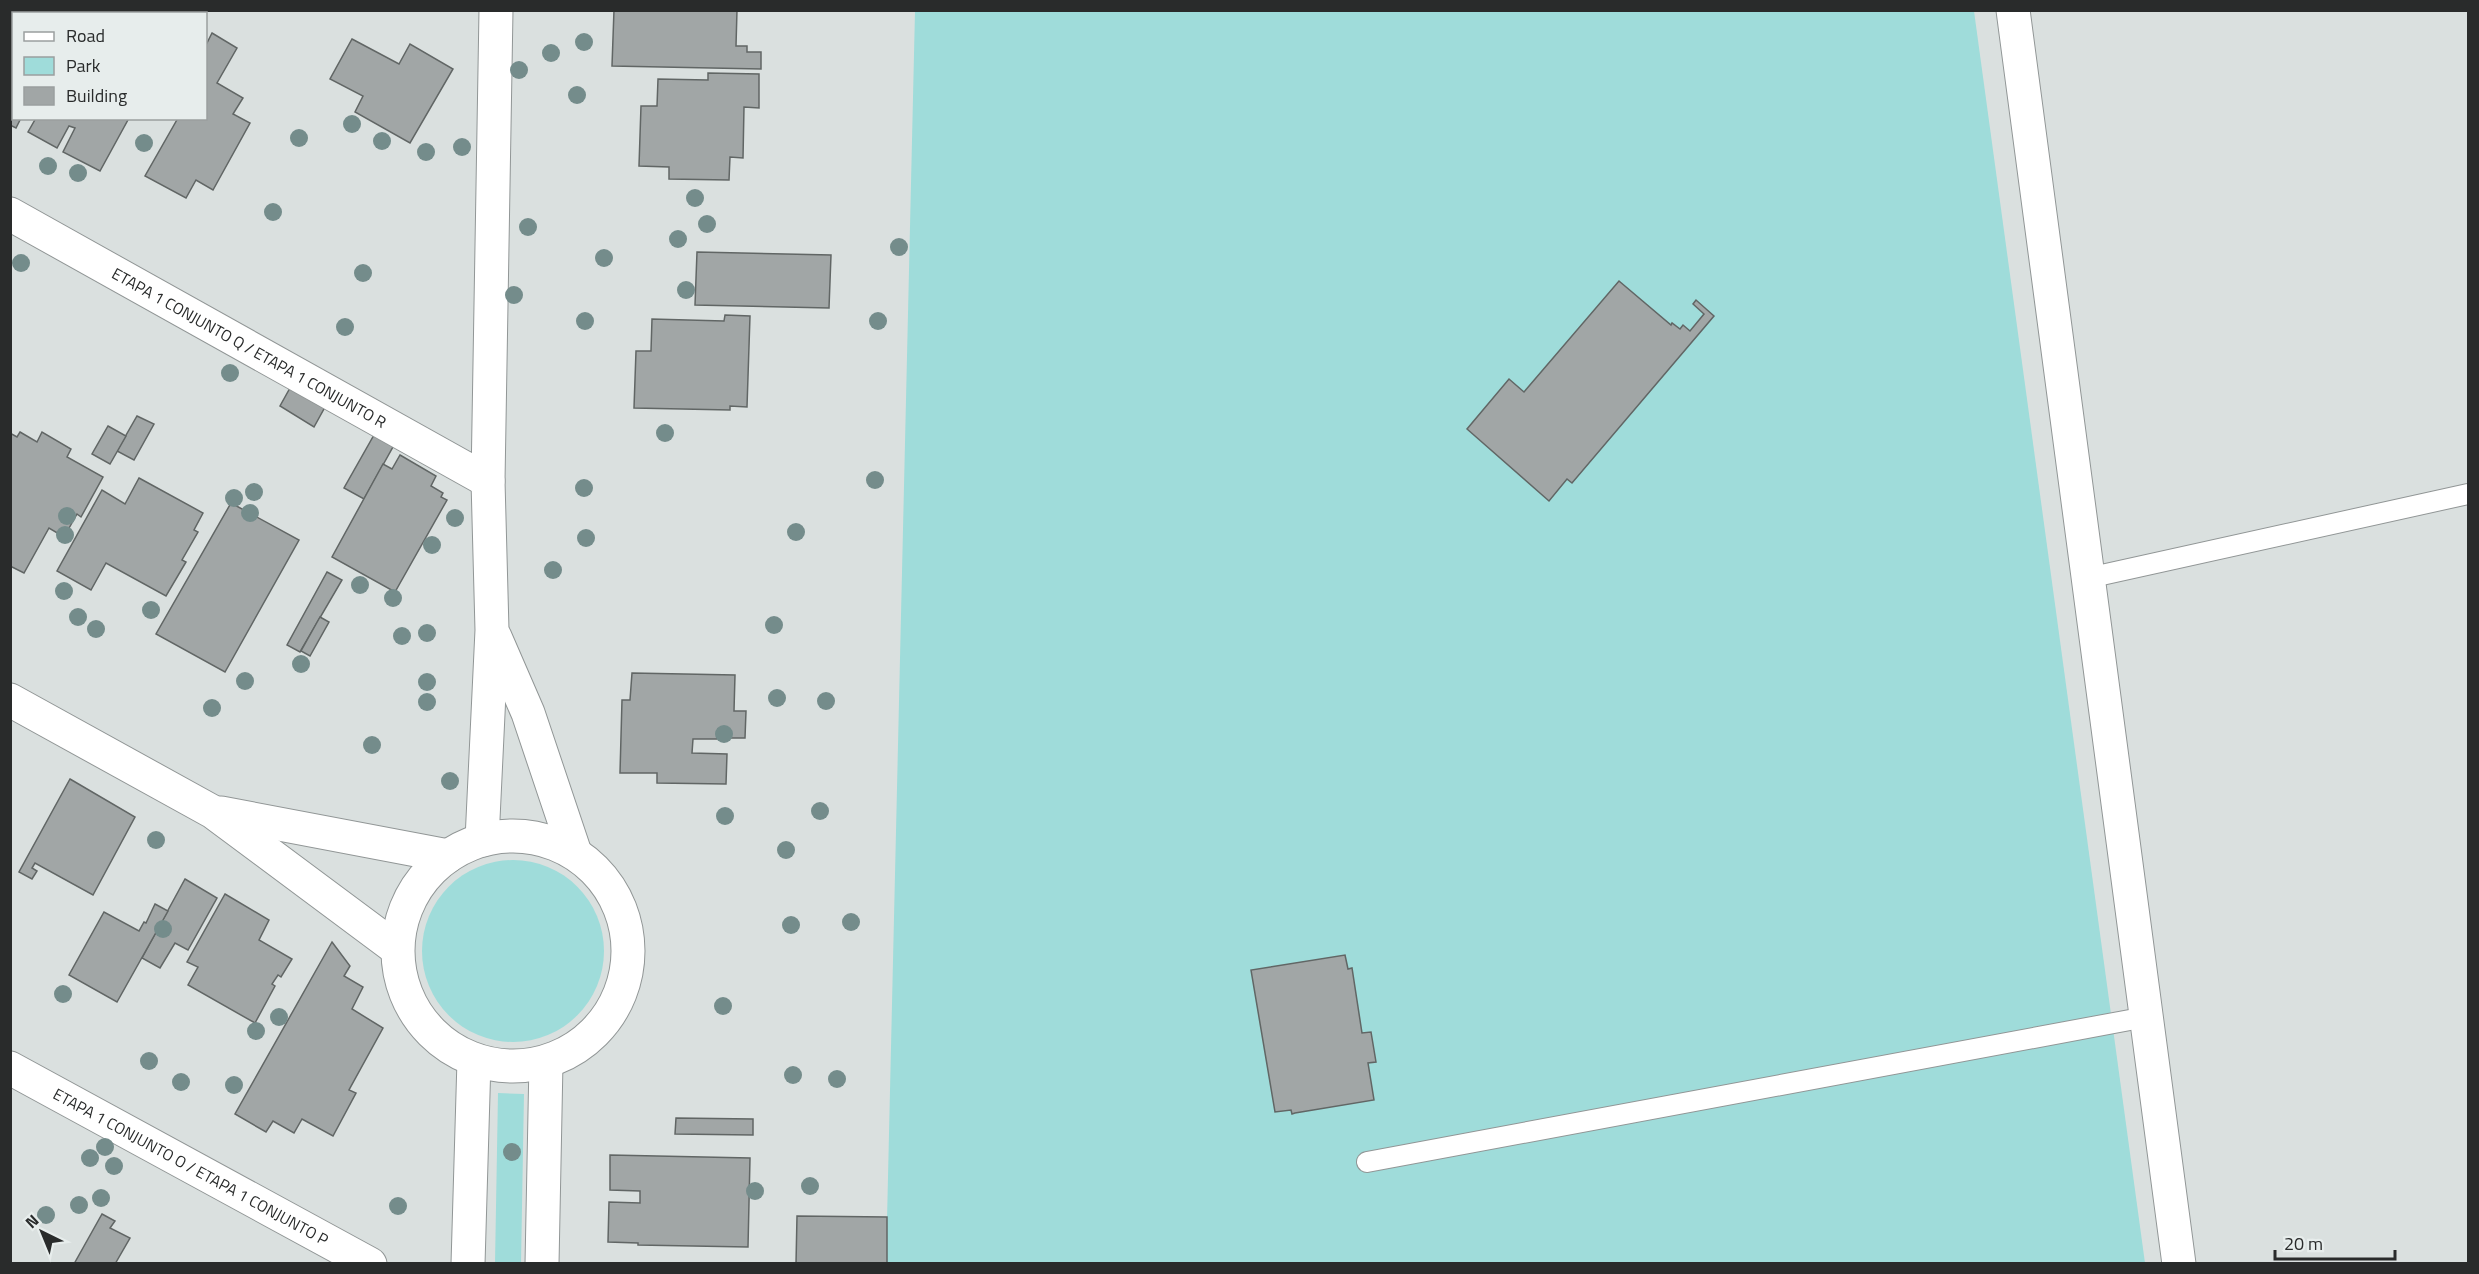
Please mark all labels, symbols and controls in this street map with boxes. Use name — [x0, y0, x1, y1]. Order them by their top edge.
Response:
legend — [12, 12, 207, 120]
text: Road — [66, 22, 105, 49]
text: Park — [66, 52, 101, 79]
text: Building — [66, 82, 127, 109]
street label: ETAPA 1 CONJUNTO Q / ETAPA 1 CONJUNTO R — [108, 261, 391, 434]
street label: ETAPA 1 CONJUNTO O / ETAPA 1 CONJUNTO P — [49, 1082, 333, 1251]
north arrow — [12, 1202, 72, 1262]
text: N — [20, 1208, 44, 1234]
scale bar — [2275, 1223, 2395, 1261]
text: 20 m — [2284, 1230, 2323, 1257]

